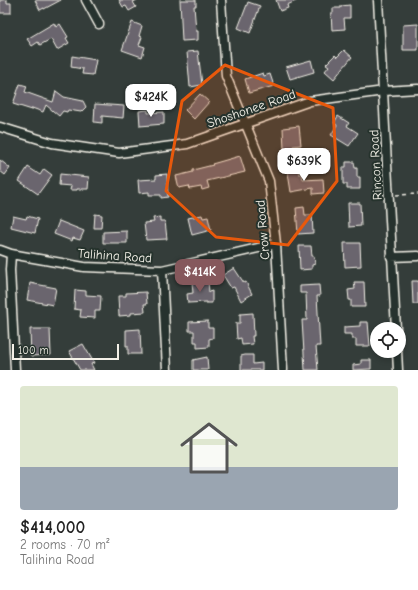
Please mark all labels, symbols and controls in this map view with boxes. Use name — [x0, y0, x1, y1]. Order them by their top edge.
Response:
pin: $424K — [123, 84, 179, 118]
street label: Shoshonee Road — [205, 86, 297, 131]
text: $424K — [134, 89, 168, 104]
street label: Rincon Road — [366, 129, 385, 201]
pin: $639K — [276, 148, 332, 182]
text: $639K — [286, 153, 322, 168]
street label: Crow Road — [252, 199, 273, 260]
street label: Talihina Road — [77, 245, 153, 266]
pin: $414K — [172, 259, 228, 293]
text: $414K — [184, 264, 216, 279]
map controls — [370, 322, 406, 358]
button: locate — [370, 322, 406, 358]
scale bar — [12, 342, 119, 361]
text: 100 m — [18, 344, 49, 357]
icon: home — [173, 412, 245, 484]
text: $414,000 — [20, 518, 85, 537]
text: 2 rooms · 70 m² — [20, 537, 109, 552]
text: Talihina Road — [20, 552, 94, 567]

